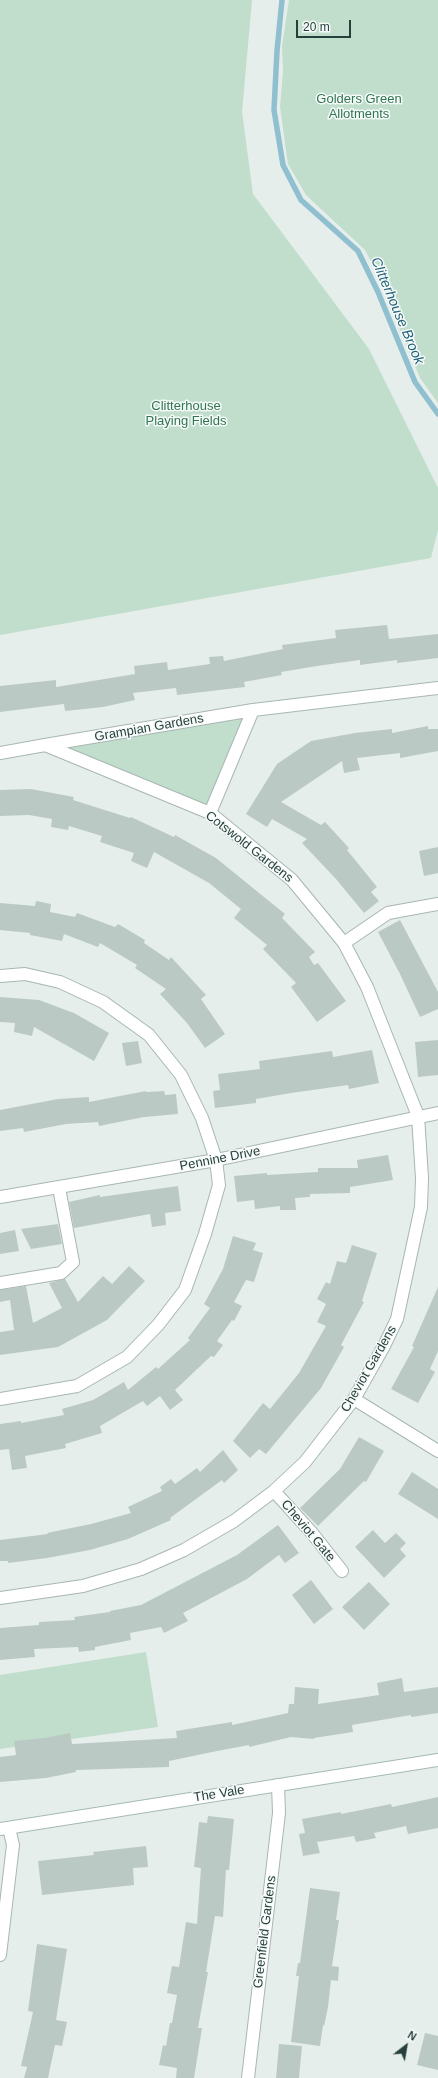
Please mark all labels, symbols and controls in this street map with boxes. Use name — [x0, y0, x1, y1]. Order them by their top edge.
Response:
scale bar — [298, 12, 353, 38]
text: 20 m — [303, 20, 330, 34]
park label: Golders Green Allotments — [316, 91, 402, 122]
water label: Clitterhouse Brook — [367, 255, 427, 367]
park label: Clitterhouse Playing Fields — [146, 398, 226, 429]
street label: Grampian Gardens — [93, 711, 205, 745]
street label: Cotswold Gardens — [202, 808, 296, 886]
street label: Pennine Drive — [178, 1144, 262, 1174]
street label: Cheviot Gardens — [338, 1323, 400, 1415]
street label: Cheviot Gate — [278, 1497, 338, 1565]
street label: The Vale — [193, 1782, 245, 1806]
street label: Greenfield Gardens — [250, 1875, 280, 1989]
north arrow — [386, 2026, 426, 2066]
text: N — [406, 2029, 419, 2043]

